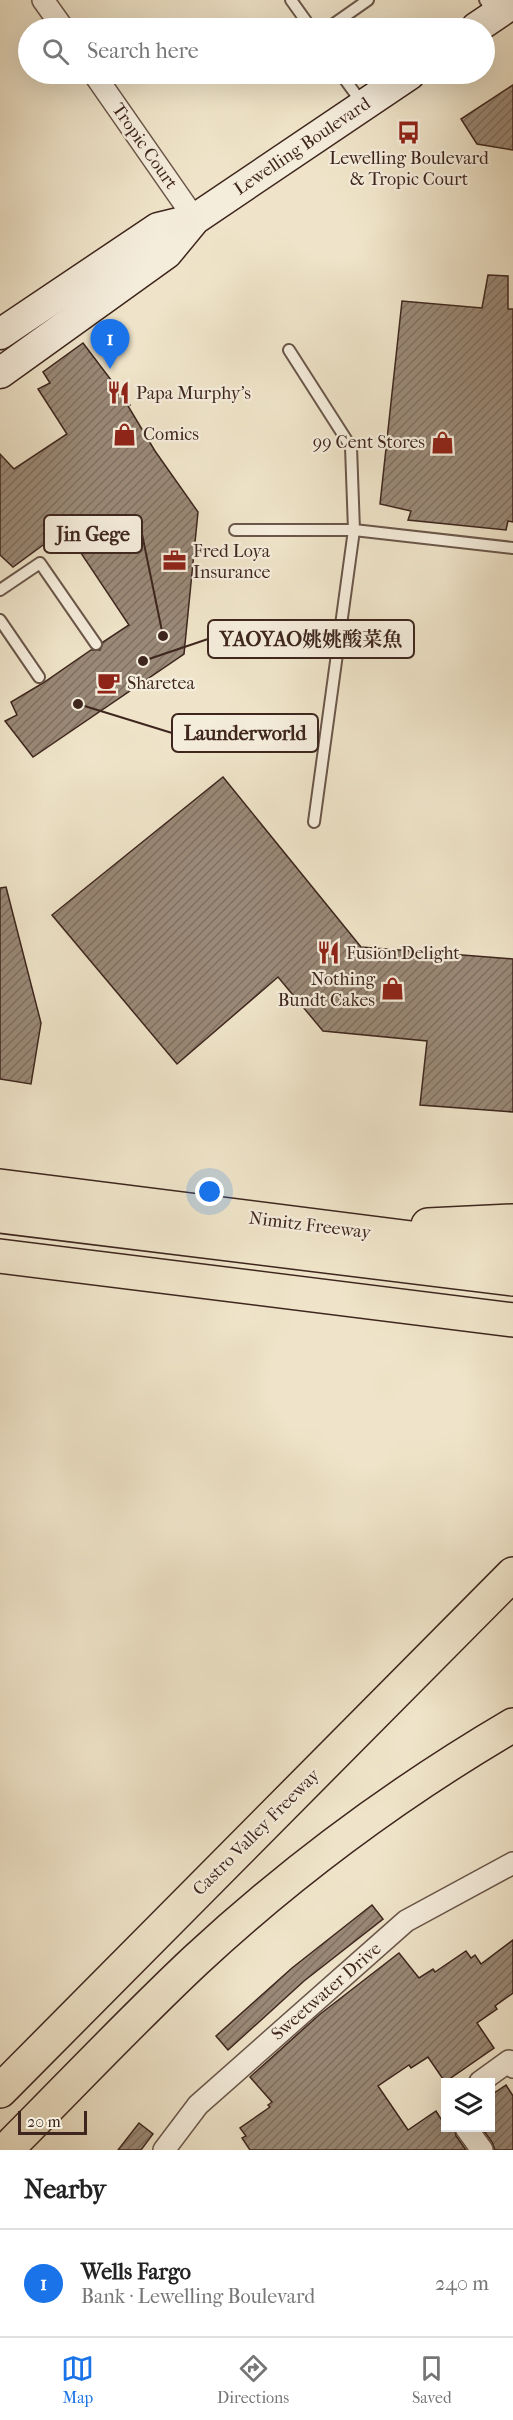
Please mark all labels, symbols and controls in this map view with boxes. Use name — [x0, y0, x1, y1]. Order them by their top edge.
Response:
search box — [18, 18, 495, 84]
icon: search — [39, 35, 72, 68]
text: Search here — [87, 38, 199, 64]
street label: Lewelling Boulevard — [230, 93, 374, 200]
street label: Tropic Court — [107, 99, 182, 194]
bus stop icon: Lewelling Boulevard & Tropic Court — [396, 119, 422, 145]
place label: Lewelling Boulevard & Tropic Court — [329, 148, 489, 190]
pin: 1 — [90, 320, 130, 369]
restaurant icon: Papa Murphy's — [105, 380, 131, 406]
place label: Papa Murphy's — [136, 383, 251, 404]
shop icon: Comics — [112, 421, 138, 447]
place label: Comics — [143, 424, 199, 445]
shop icon: 99 Cent Stores — [430, 429, 456, 455]
place label: 99 Cent Stores — [313, 432, 425, 453]
callout: Jin Gege — [44, 515, 142, 553]
text: Jin Gege — [54, 523, 130, 546]
place label: Fred Loya Insurance — [193, 541, 271, 583]
office icon: Fred Loya Insurance — [162, 548, 188, 574]
callout: YAOYAO姚姚酸菜魚 — [208, 620, 414, 658]
text: YAOYAO姚姚酸菜魚 — [219, 628, 402, 651]
cafe icon: Sharetea — [96, 670, 122, 696]
place label: Sharetea — [127, 673, 196, 694]
callout: Launderworld — [172, 714, 318, 752]
text: Launderworld — [184, 722, 307, 745]
restaurant icon: Fusion Delight — [315, 940, 341, 966]
place label: Fusion Delight — [346, 943, 460, 964]
place label: Nothing Bundt Cakes — [278, 969, 375, 1011]
shop icon: Nothing Bundt Cakes — [380, 976, 406, 1002]
your location — [195, 1177, 224, 1206]
street label: Nimitz Freeway — [248, 1208, 374, 1244]
street label: Castro Valley Freeway — [189, 1764, 325, 1900]
street label: Sweetwater Drive — [267, 1938, 386, 2045]
map controls — [441, 2078, 495, 2132]
button: layers — [441, 2078, 495, 2132]
scale bar — [18, 2108, 87, 2136]
text: 20 m — [27, 2112, 61, 2131]
text: Nearby — [24, 2174, 106, 2205]
text: Wells Fargo — [81, 2259, 191, 2285]
text: 1 — [40, 2272, 47, 2295]
text: 240 m — [435, 2272, 489, 2295]
text: Bank · Lewelling Boulevard — [81, 2285, 315, 2308]
tab: Map — [61, 2352, 94, 2407]
tab: Directions — [217, 2352, 289, 2407]
tab: Saved — [412, 2352, 452, 2407]

